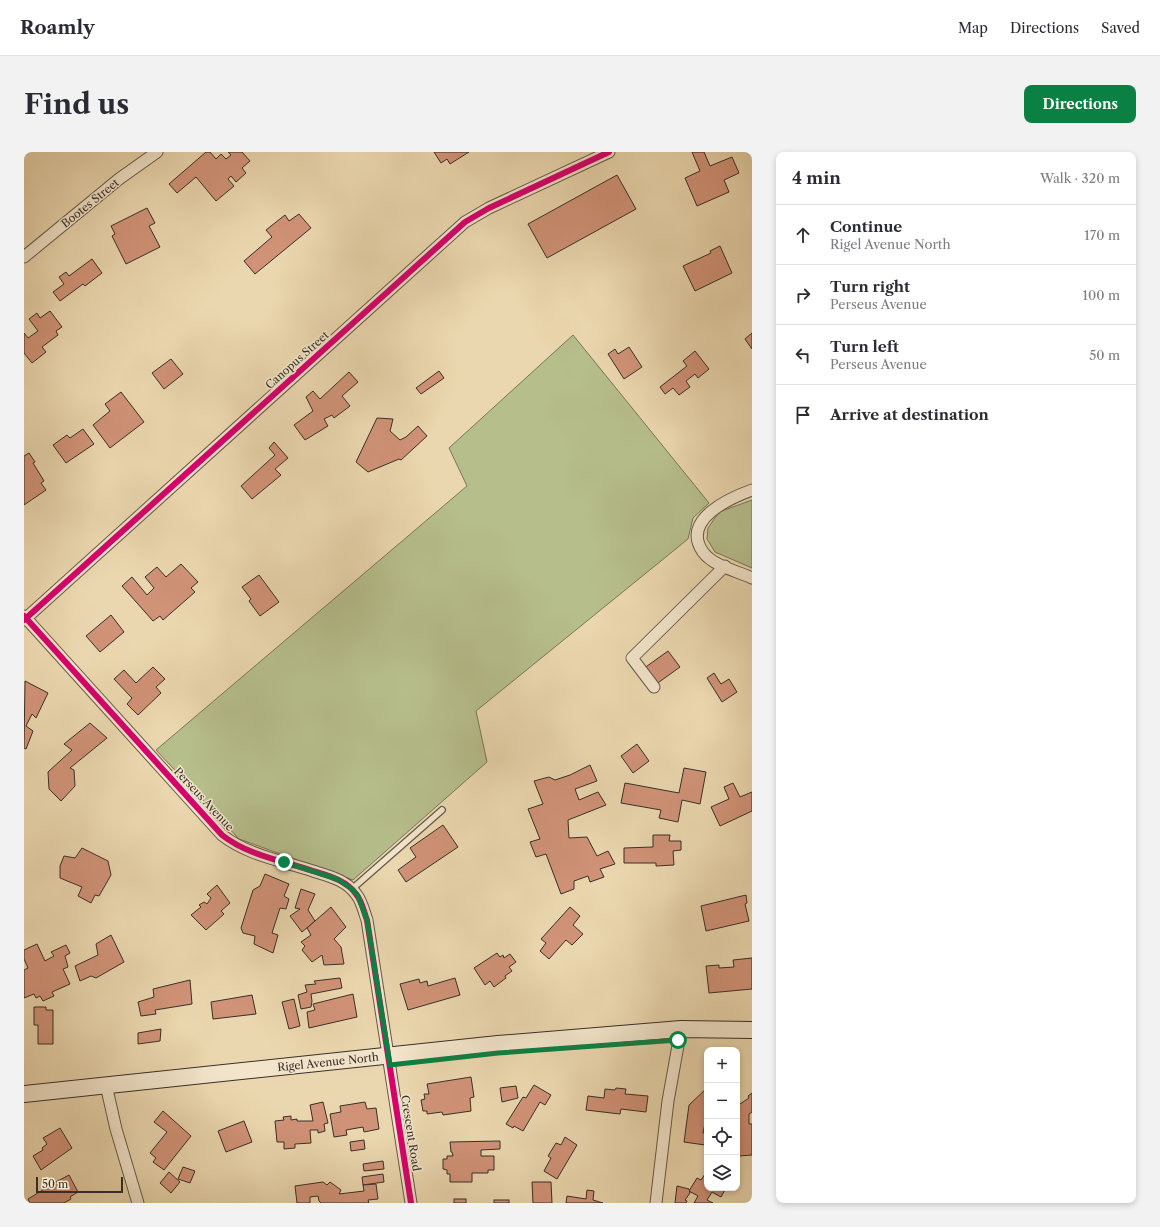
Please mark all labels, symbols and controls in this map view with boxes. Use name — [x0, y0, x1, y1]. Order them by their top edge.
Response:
text: Roamly — [20, 16, 95, 39]
text: Map — [958, 19, 988, 37]
text: Directions — [1010, 19, 1079, 37]
text: Saved — [1101, 19, 1140, 37]
button: Directions — [1024, 85, 1136, 123]
text: Find us — [24, 87, 129, 121]
text: 4 min — [792, 168, 841, 188]
text: Walk · 320 m — [1040, 170, 1120, 186]
street label: Bootes Street — [58, 175, 122, 231]
text: Continue — [830, 217, 902, 236]
icon: ahead — [792, 224, 814, 246]
text: 170 m — [1084, 227, 1120, 243]
text: Rigel Avenue North — [830, 236, 951, 252]
text: Turn right — [830, 277, 910, 296]
icon: right — [792, 284, 814, 306]
text: 100 m — [1082, 287, 1120, 303]
text: Perseus Avenue — [830, 296, 927, 312]
street label: Canopus Street — [262, 328, 332, 392]
text: Turn left — [830, 337, 899, 356]
icon: left — [792, 344, 814, 366]
text: 50 m — [1089, 347, 1120, 363]
text: Perseus Avenue — [830, 356, 927, 372]
icon: arrive — [792, 404, 814, 426]
text: Arrive at destination — [830, 405, 989, 424]
street label: Perseus Avenue — [171, 764, 237, 834]
route end — [275, 853, 293, 871]
route start — [669, 1031, 687, 1049]
map controls — [704, 1047, 740, 1191]
button: + — [704, 1047, 740, 1083]
street label: Rigel Avenue North — [277, 1050, 380, 1074]
button: − — [704, 1083, 740, 1119]
street label: Crescent Road — [398, 1094, 424, 1172]
button: locate — [704, 1119, 740, 1155]
button: layers — [704, 1155, 740, 1191]
scale bar — [36, 1175, 123, 1194]
text: 50 m — [42, 1177, 68, 1191]

